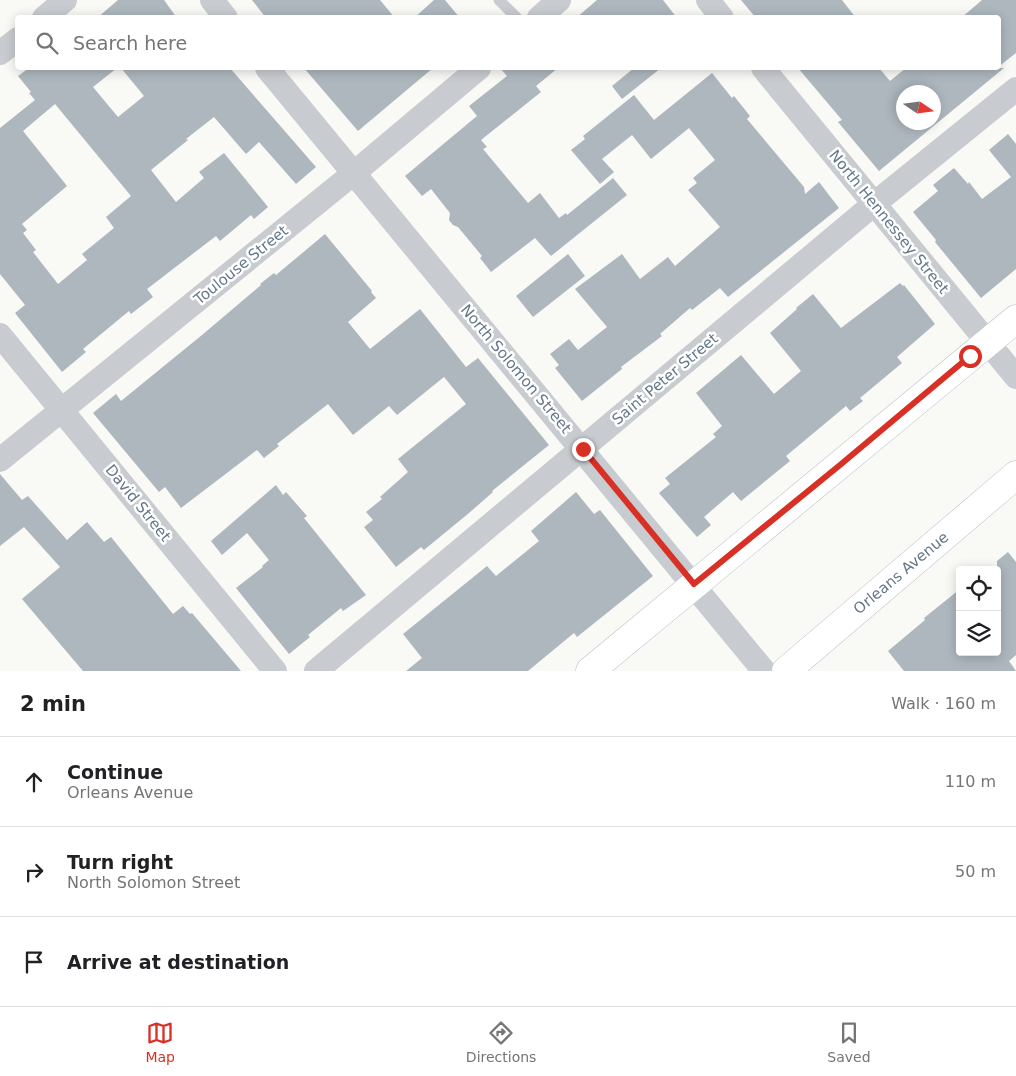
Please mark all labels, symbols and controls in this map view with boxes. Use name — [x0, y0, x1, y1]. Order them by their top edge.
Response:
search box — [15, 15, 1001, 70]
icon: search — [33, 29, 61, 57]
text: Search here — [73, 32, 187, 54]
north arrow — [896, 85, 941, 130]
street label: North Hennessey Street — [826, 147, 953, 298]
street label: Toulouse Street — [190, 222, 292, 309]
street label: North Solomon Street — [457, 301, 575, 437]
street label: Saint Peter Street — [609, 329, 722, 428]
route start — [959, 345, 982, 368]
route end — [572, 438, 595, 461]
street label: David Street — [102, 461, 175, 545]
street label: Orleans Avenue — [850, 528, 952, 618]
map controls — [956, 566, 1001, 656]
button: locate — [956, 566, 1001, 611]
button: layers — [956, 611, 1001, 656]
text: 2 min — [20, 692, 86, 716]
text: Walk · 160 m — [891, 694, 996, 713]
text: Continue — [67, 761, 163, 783]
icon: ahead — [20, 768, 48, 796]
text: 110 m — [945, 772, 996, 791]
text: Orleans Avenue — [67, 783, 193, 802]
text: Turn right — [67, 851, 173, 873]
icon: right — [20, 858, 48, 886]
text: 50 m — [955, 862, 996, 881]
text: North Solomon Street — [67, 873, 240, 892]
icon: arrive — [20, 948, 48, 976]
text: Arrive at destination — [67, 951, 289, 973]
tab: Map — [145, 1019, 175, 1065]
tab: Directions — [466, 1019, 536, 1065]
tab: Saved — [827, 1019, 871, 1065]

